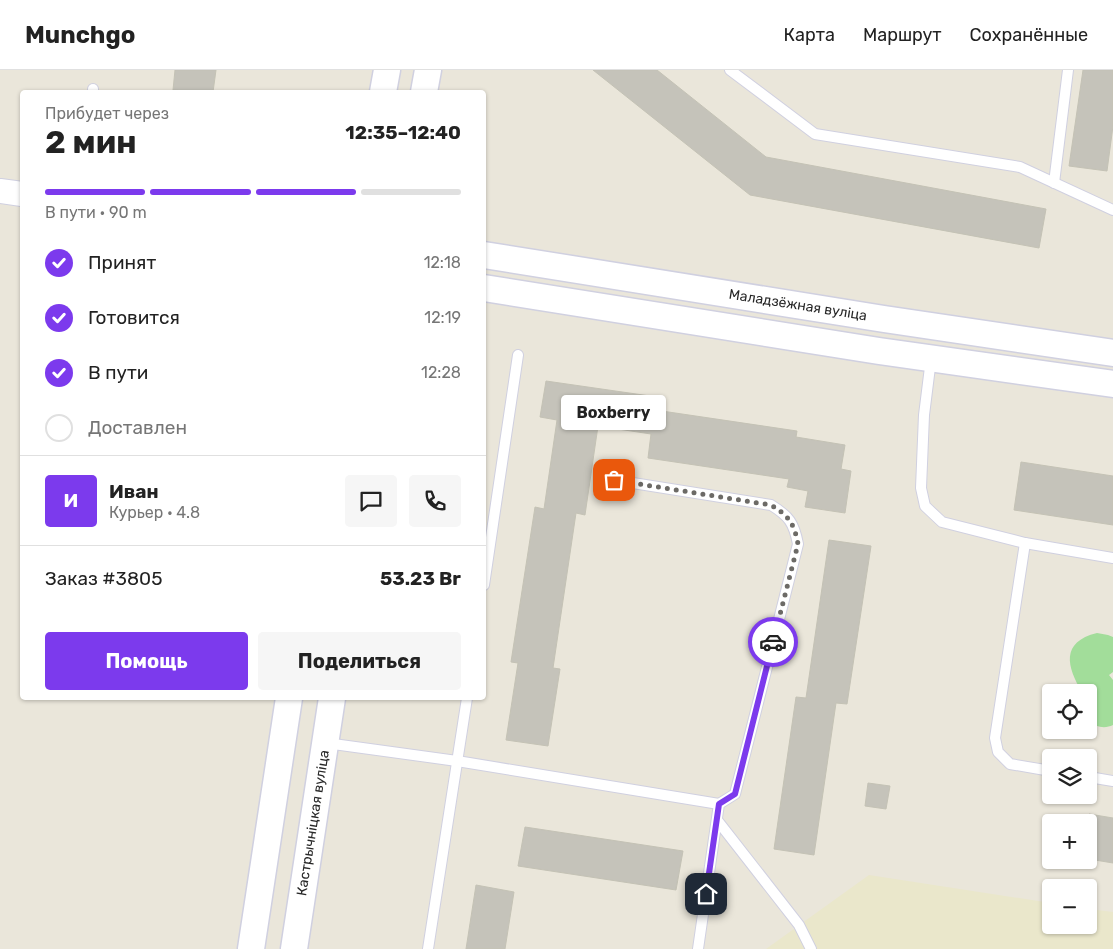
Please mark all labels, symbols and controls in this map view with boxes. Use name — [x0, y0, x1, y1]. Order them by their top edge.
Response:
text: Munchgo — [25, 21, 135, 49]
text: Карта — [784, 24, 835, 46]
text: Маршрут — [863, 24, 942, 46]
text: Сохранённые — [970, 24, 1088, 46]
text: Прибудет через — [45, 104, 169, 123]
text: 12:35–12:40 — [345, 121, 461, 144]
text: 2 мин — [45, 123, 137, 161]
text: В пути · 90 m — [45, 203, 147, 222]
icon: check — [45, 249, 73, 277]
text: Принят — [88, 251, 156, 274]
text: 12:18 — [424, 253, 461, 272]
street label: Маладзёжная вуліца — [728, 286, 868, 324]
icon: check — [45, 304, 73, 332]
text: Готовится — [88, 306, 180, 329]
text: 12:19 — [424, 308, 461, 327]
icon: check — [45, 359, 73, 387]
text: В пути — [88, 361, 148, 384]
text: 12:28 — [421, 363, 461, 382]
callout: Boxberry — [562, 395, 666, 430]
text: Boxberry — [577, 403, 650, 422]
text: Доставлен — [88, 416, 187, 439]
pin — [593, 459, 635, 501]
icon: bag — [600, 466, 628, 494]
button: chat — [345, 475, 397, 527]
button: phone — [409, 475, 461, 527]
text: Иван — [109, 480, 159, 503]
text: И — [64, 489, 78, 512]
text: Курьер · 4.8 — [109, 503, 200, 522]
text: Заказ #3805 — [45, 567, 162, 590]
text: 53.23 Br — [380, 567, 461, 590]
courier — [748, 617, 798, 667]
icon: car — [759, 628, 787, 656]
button: Помощь — [45, 632, 248, 690]
button: Поделиться — [258, 632, 461, 690]
map controls — [1042, 684, 1097, 934]
button: locate — [1042, 684, 1097, 739]
street label: Кастрычніцкая вуліца — [293, 749, 333, 897]
button: layers — [1042, 749, 1097, 804]
button: + — [1042, 814, 1097, 869]
pin — [685, 873, 727, 915]
button: − — [1042, 879, 1097, 934]
icon: home — [692, 880, 720, 908]

